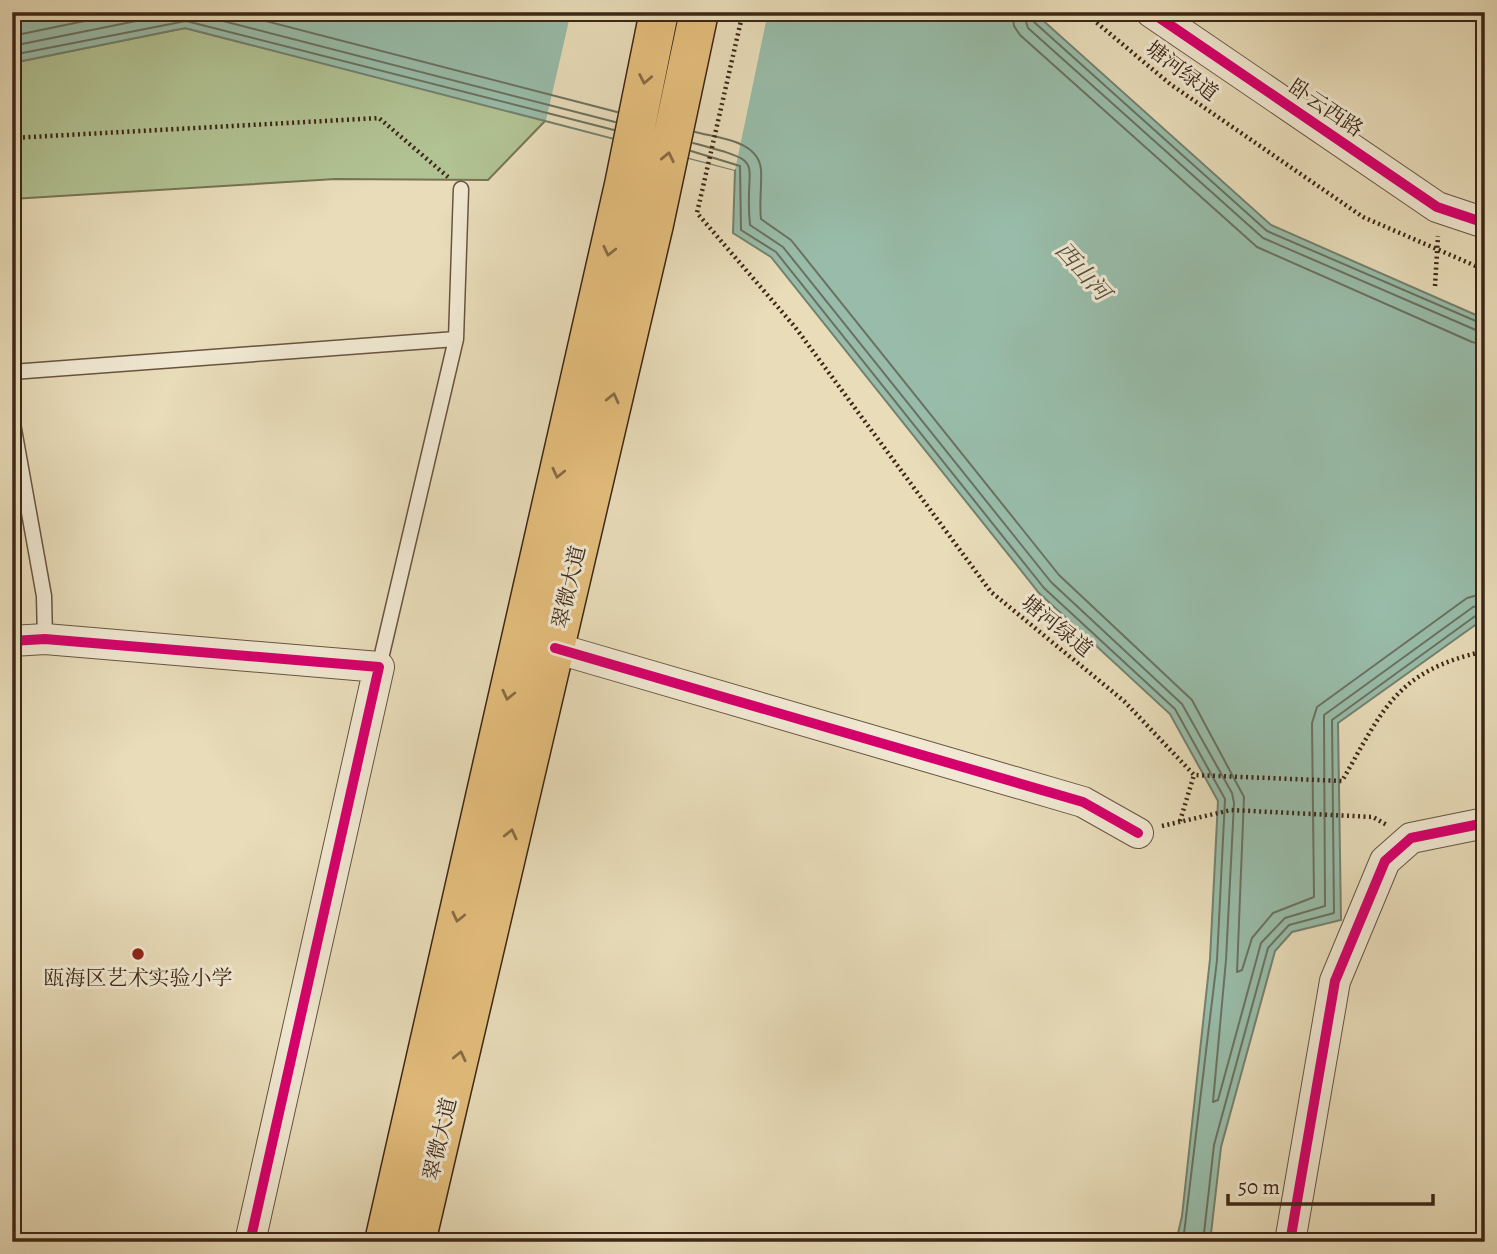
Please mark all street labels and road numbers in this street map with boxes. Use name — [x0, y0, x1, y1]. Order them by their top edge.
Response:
street label: 塘河绿道 — [1140, 35, 1224, 107]
street label: 卧云西路 — [1283, 73, 1369, 143]
street label: 翠微大道 — [546, 543, 592, 631]
street label: 塘河绿道 — [1016, 589, 1098, 663]
street label: 翠微大道 — [417, 1095, 463, 1183]

